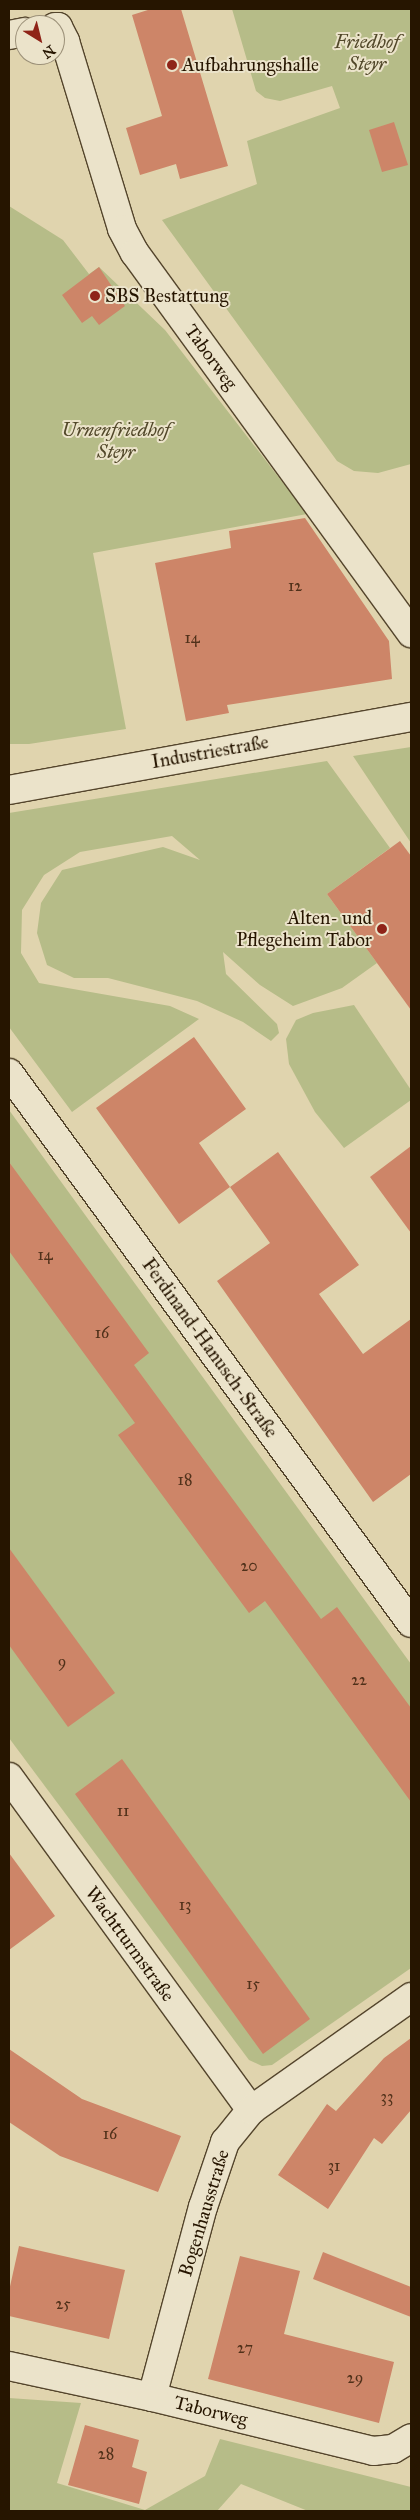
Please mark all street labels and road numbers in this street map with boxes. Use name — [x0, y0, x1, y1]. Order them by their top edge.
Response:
street label: Taborweg — [180, 320, 242, 394]
street label: Industriestraße — [150, 730, 270, 774]
street label: Ferdinand-Hanusch-Straße — [137, 1254, 283, 1442]
street label: Wachtturmstraße — [81, 1882, 179, 2006]
street label: Bogenhausstraße — [174, 2147, 234, 2279]
street label: Taborweg — [172, 2391, 250, 2431]

